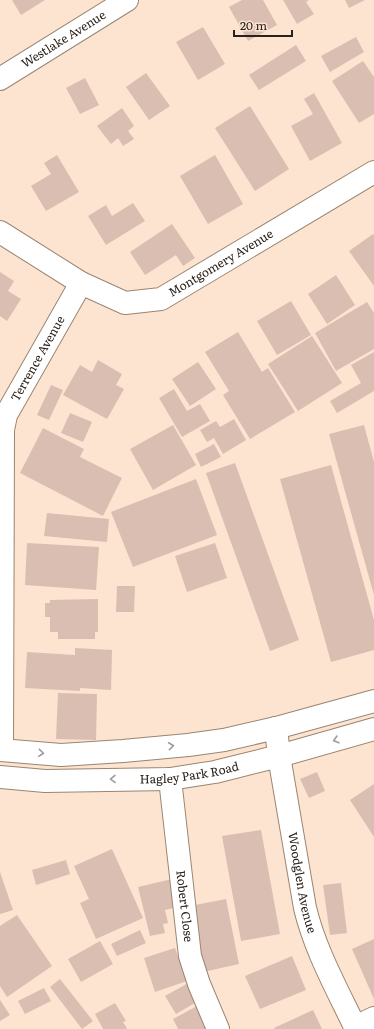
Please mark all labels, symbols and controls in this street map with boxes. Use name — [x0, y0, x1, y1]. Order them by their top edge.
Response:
street label: Westlake Avenue — [17, 5, 109, 72]
scale bar — [234, 12, 292, 38]
text: 20 m — [240, 16, 267, 34]
street label: Montgomery Avenue — [164, 224, 276, 301]
street label: Terrence Avenue — [6, 312, 69, 404]
one-way arrow — [333, 735, 340, 743]
one-way arrow — [168, 742, 174, 751]
one-way arrow — [38, 749, 44, 758]
street label: Hagley Park Road — [139, 756, 241, 787]
one-way arrow — [110, 775, 116, 783]
street label: Woodglen Avenue — [284, 831, 322, 935]
street label: Robert Close — [172, 869, 198, 943]

